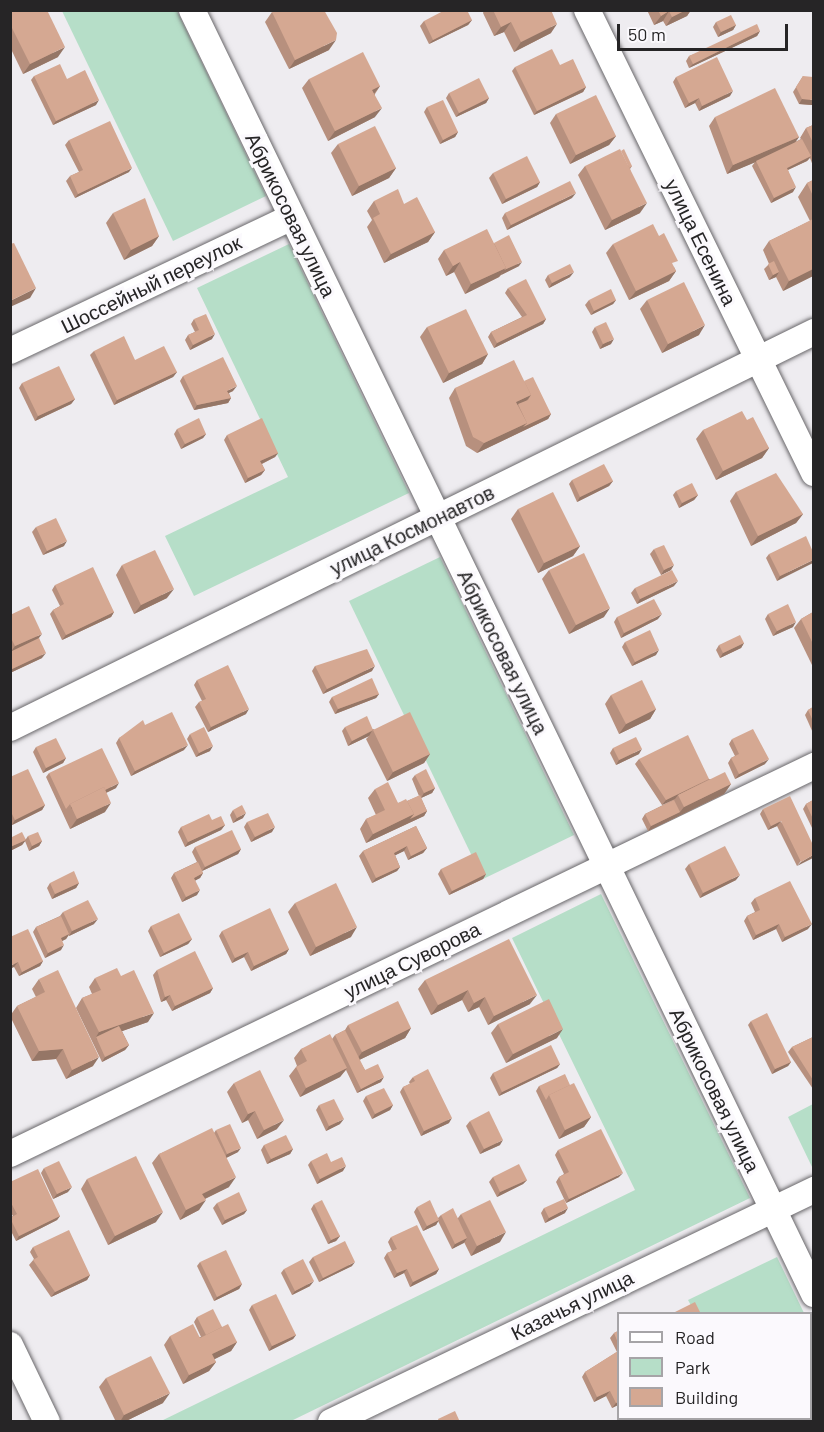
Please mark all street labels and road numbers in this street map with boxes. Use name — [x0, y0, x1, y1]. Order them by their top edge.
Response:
street label: Абрикосовая улица — [241, 129, 341, 301]
street label: улица Есенина — [660, 175, 742, 309]
street label: Шоссейный переулок — [57, 230, 245, 338]
street label: улица Космонавтов — [326, 480, 498, 580]
street label: Абрикосовая улица — [453, 566, 553, 738]
street label: улица Суворова — [340, 917, 484, 1003]
street label: Абрикосовая улица — [665, 1004, 765, 1176]
street label: Казачья улица — [507, 1265, 637, 1345]

